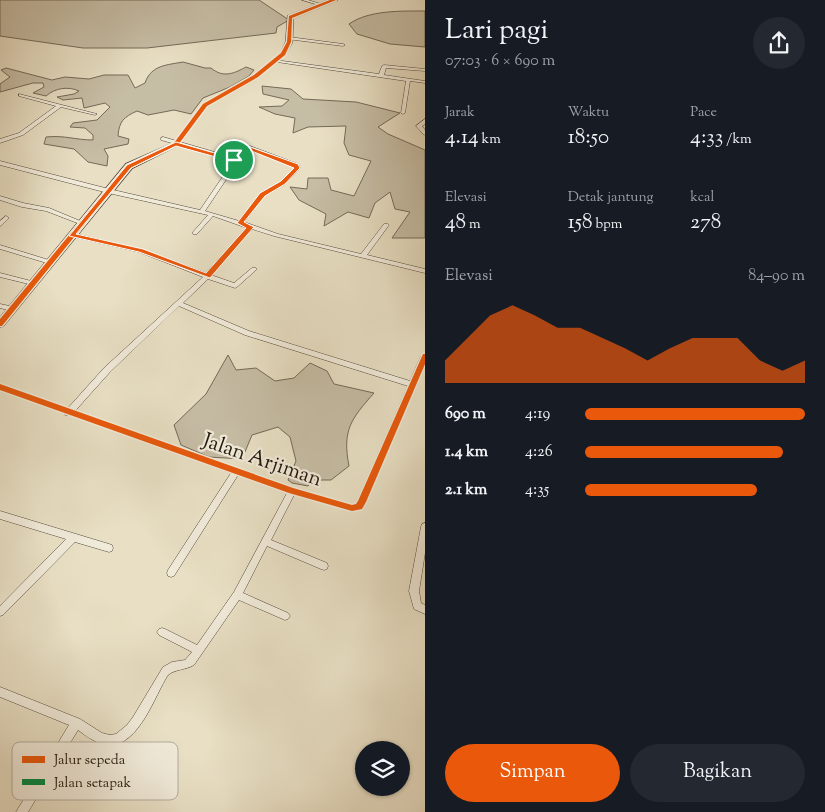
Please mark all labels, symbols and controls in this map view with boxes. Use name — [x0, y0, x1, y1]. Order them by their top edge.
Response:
text: Lari pagi — [445, 11, 549, 51]
button: share — [753, 17, 805, 69]
text: 07:03 · 6 × 690 m — [445, 50, 555, 73]
text: Jarak — [445, 103, 475, 123]
text: Waktu — [568, 103, 609, 123]
text: Pace — [690, 103, 717, 123]
text: 4.14 — [445, 123, 479, 153]
text: 18:50 — [568, 123, 609, 153]
text: 4:33 — [690, 123, 723, 153]
text: km — [479, 130, 501, 150]
text: /km — [723, 130, 752, 150]
pin — [213, 139, 255, 181]
icon: arrive — [220, 146, 248, 174]
text: Elevasi — [445, 188, 487, 208]
text: Detak jantung — [568, 188, 653, 208]
text: kcal — [690, 188, 714, 208]
text: 48 — [445, 208, 466, 238]
text: 158 — [568, 208, 592, 238]
text: 278 — [690, 208, 721, 238]
text: m — [466, 215, 481, 235]
text: bpm — [592, 215, 622, 235]
text: Elevasi — [445, 265, 493, 288]
text: 84–90 m — [748, 265, 805, 288]
text: 690 m — [445, 403, 486, 426]
text: 4:19 — [525, 403, 550, 426]
street label: Jalan Arjiman — [198, 426, 326, 495]
text: 1.4 km — [445, 441, 488, 464]
text: 4:26 — [525, 441, 553, 464]
text: 2.1 km — [445, 479, 487, 502]
text: 4:35 — [525, 479, 549, 502]
map controls — [355, 741, 410, 796]
button: layers — [355, 741, 410, 796]
legend — [12, 742, 178, 800]
button: Simpan — [445, 744, 620, 802]
button: Bagikan — [630, 744, 805, 802]
text: Jalur sepeda — [53, 751, 126, 771]
text: Jalan setapak — [53, 774, 131, 794]

